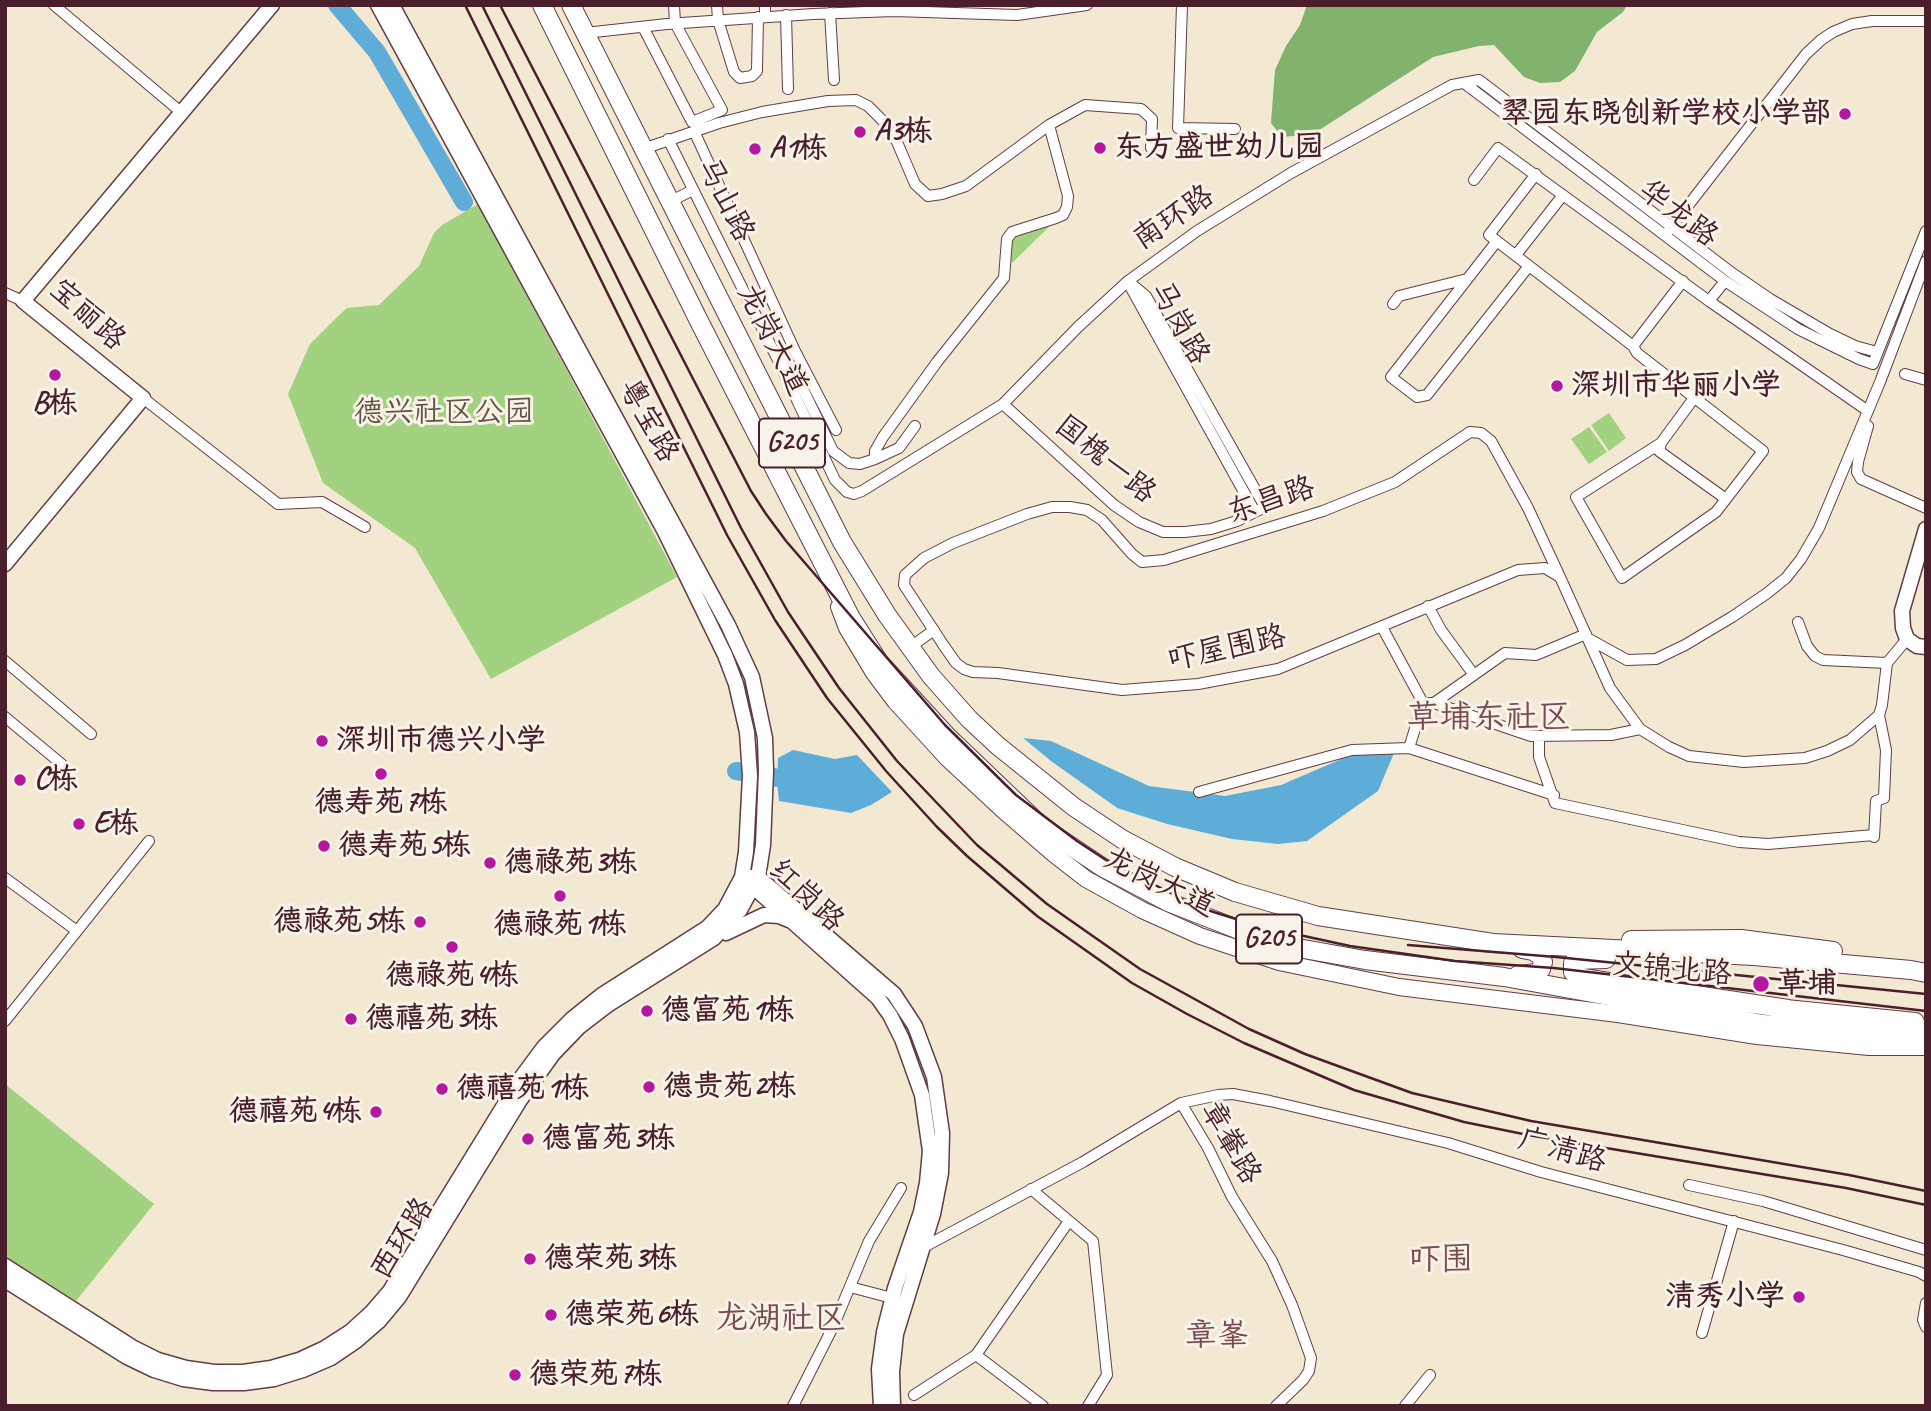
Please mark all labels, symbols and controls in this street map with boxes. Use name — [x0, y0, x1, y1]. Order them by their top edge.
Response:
place label: 翠园东晓创新学校小学部 — [1501, 96, 1831, 132]
marker: 翠园东晓创新学校小学部 — [1837, 106, 1853, 122]
place label: A3栋 — [874, 114, 933, 150]
marker: A3栋 — [852, 124, 868, 140]
place label: 东方盛世幼儿园 — [1114, 130, 1324, 166]
place label: A1栋 — [769, 131, 828, 167]
marker: 东方盛世幼儿园 — [1092, 140, 1108, 156]
marker: A1栋 — [747, 141, 763, 157]
street label: 马山路 — [689, 152, 761, 248]
street label: 华龙路 — [1631, 173, 1725, 255]
street label: 南环路 — [1127, 178, 1221, 258]
street label: 宝丽路 — [42, 272, 132, 358]
street label: 马岗路 — [1141, 275, 1217, 371]
street label: 龙岗大道 — [729, 278, 815, 402]
marker: B栋 — [47, 367, 63, 383]
place label: 深圳市华丽小学 — [1571, 368, 1781, 404]
street label: 粤宝路 — [610, 373, 686, 469]
marker: 深圳市华丽小学 — [1549, 378, 1565, 394]
place label: B栋 — [32, 386, 78, 422]
park label: 德兴社区公园 — [354, 395, 534, 431]
street label: 国槐一路 — [1047, 408, 1163, 512]
road number: G205 — [759, 418, 825, 467]
street label: 东昌路 — [1223, 470, 1319, 532]
street label: 吓屋围路 — [1165, 619, 1289, 679]
district label: 草埔东社区 — [1407, 698, 1571, 738]
place label: 深圳市德兴小学 — [336, 723, 546, 759]
marker: 深圳市德兴小学 — [314, 733, 330, 749]
place label: C栋 — [34, 762, 78, 798]
marker: 德寿苑7栋 — [373, 766, 389, 782]
marker: C栋 — [12, 772, 28, 788]
place label: 德寿苑7栋 — [314, 785, 448, 821]
place label: E栋 — [93, 806, 139, 842]
marker: E栋 — [71, 816, 87, 832]
place label: 德寿苑5栋 — [338, 828, 471, 864]
marker: 德寿苑5栋 — [316, 838, 332, 854]
street label: 龙岗大道 — [1097, 841, 1221, 925]
place label: 德禄苑3栋 — [504, 845, 637, 881]
street label: 红岗路 — [761, 852, 851, 940]
marker: 德禄苑3栋 — [482, 855, 498, 871]
marker: 德禄苑1栋 — [552, 888, 568, 904]
place label: 德禄苑5栋 — [273, 904, 406, 940]
place label: 德禄苑1栋 — [493, 907, 627, 943]
marker: 德禄苑5栋 — [412, 914, 428, 930]
road number: G205 — [1236, 914, 1302, 964]
marker: 德禄苑4栋 — [444, 939, 460, 955]
street label: 文锦北路 — [1611, 947, 1733, 993]
place label: 德禄苑4栋 — [385, 958, 519, 994]
place label: 草埔 — [1777, 966, 1837, 1002]
marker: 草埔 — [1751, 974, 1771, 994]
place label: 德富苑1栋 — [661, 993, 794, 1029]
place label: 德禧苑3栋 — [365, 1001, 498, 1037]
marker: 德富苑1栋 — [639, 1003, 655, 1019]
marker: 德禧苑3栋 — [343, 1011, 359, 1027]
place label: 德贵苑2栋 — [663, 1069, 796, 1105]
place label: 德禧苑1栋 — [456, 1071, 589, 1107]
marker: 德贵苑2栋 — [641, 1079, 657, 1095]
marker: 德禧苑1栋 — [434, 1081, 450, 1097]
place label: 德禧苑4栋 — [229, 1094, 362, 1130]
street label: 章輋路 — [1192, 1095, 1268, 1191]
marker: 德禧苑4栋 — [368, 1104, 384, 1120]
place label: 德富苑3栋 — [542, 1121, 675, 1157]
street label: 广清路 — [1514, 1121, 1610, 1181]
marker: 德富苑3栋 — [520, 1131, 536, 1147]
street label: 西环路 — [364, 1191, 442, 1287]
place label: 德荣苑3栋 — [544, 1241, 677, 1277]
district label: 吓围 — [1409, 1242, 1473, 1280]
marker: 德荣苑3栋 — [522, 1251, 538, 1267]
place label: 清秀小学 — [1665, 1279, 1785, 1315]
marker: 清秀小学 — [1791, 1289, 1807, 1305]
place label: 德荣苑6栋 — [565, 1297, 699, 1333]
district label: 龙湖社区 — [715, 1299, 847, 1339]
marker: 德荣苑6栋 — [543, 1307, 559, 1323]
district label: 章峯 — [1185, 1318, 1249, 1356]
place label: 德荣苑7栋 — [529, 1357, 662, 1393]
marker: 德荣苑7栋 — [507, 1367, 523, 1383]

